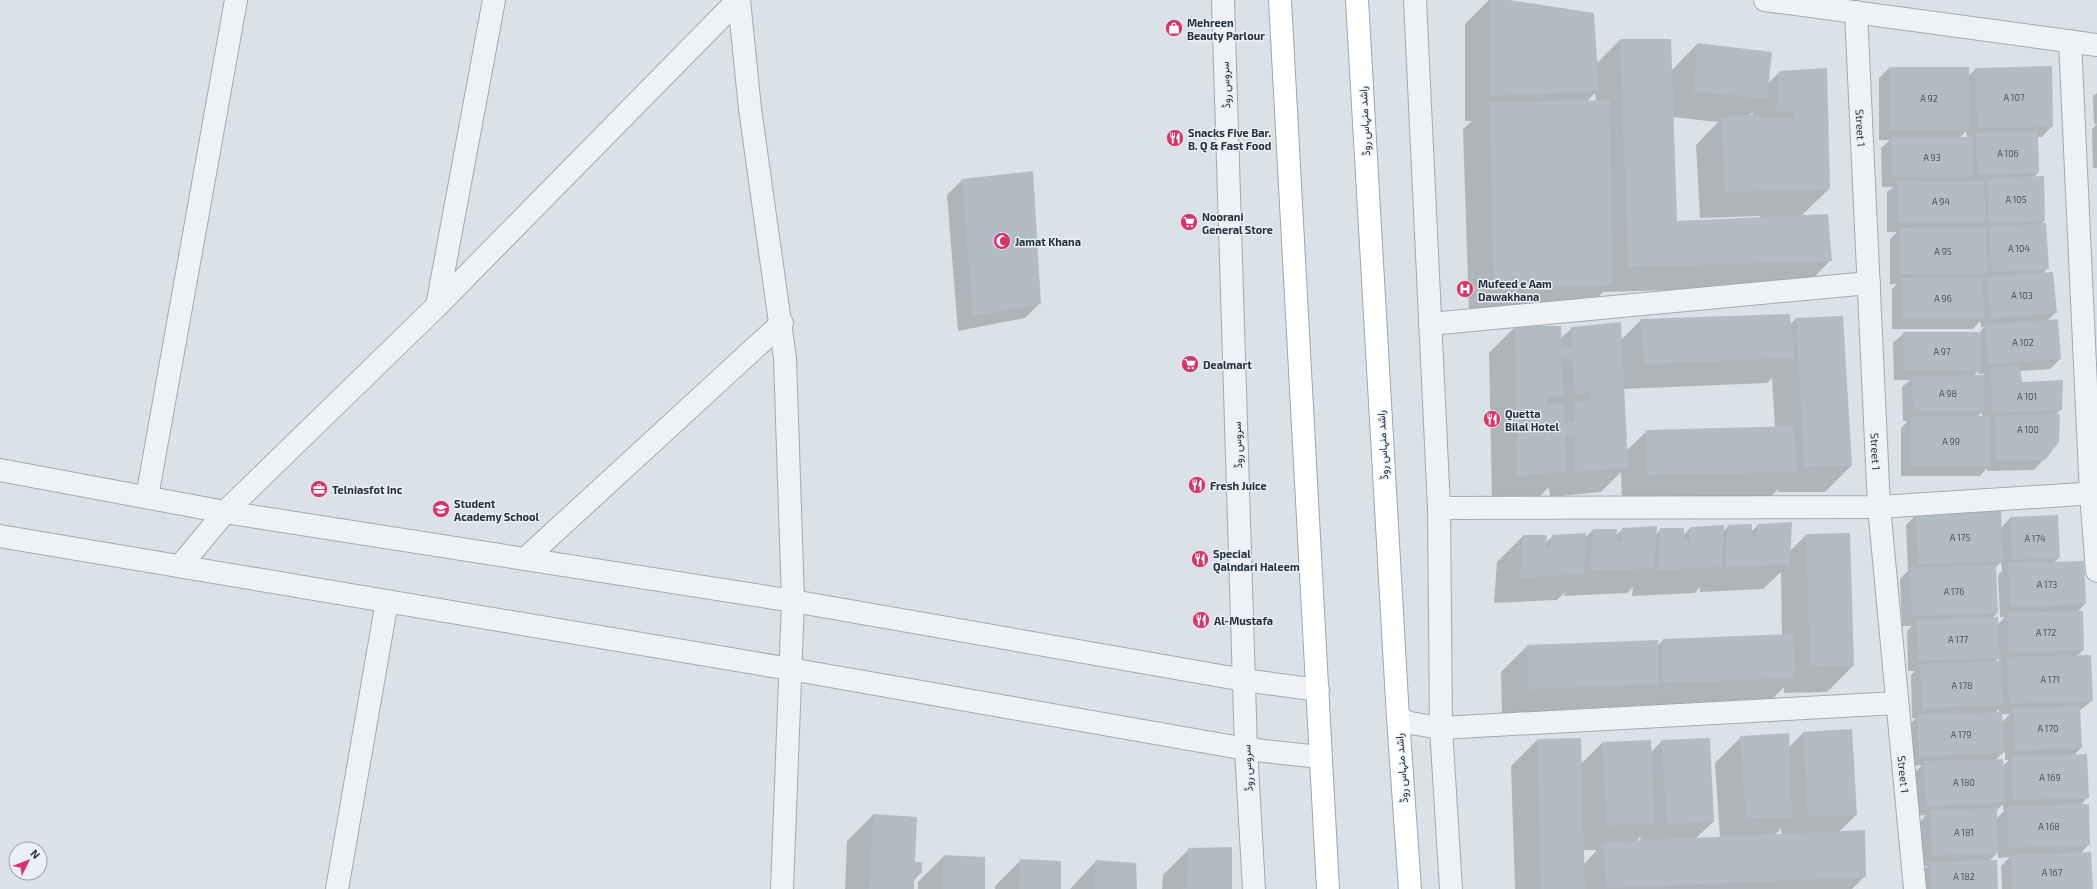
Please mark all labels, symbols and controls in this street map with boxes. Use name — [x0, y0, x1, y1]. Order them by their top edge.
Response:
place label: Mehreen Beauty Parlour — [1187, 16, 1265, 43]
shop icon: Mehreen Beauty Parlour — [1164, 18, 1184, 38]
street label: سروس روڈ — [1218, 61, 1233, 109]
street label: راشد منہاس روڈ — [1356, 86, 1373, 156]
house number: A 107 — [2003, 92, 2025, 103]
house number: A 92 — [1920, 93, 1938, 104]
street label: Street 1 — [1854, 109, 1869, 147]
place label: Snacks Five Bar. B. Q & Fast Food — [1188, 126, 1272, 153]
restaurant icon: Snacks Five Bar. B. Q & Fast Food — [1165, 128, 1185, 148]
house number: A 106 — [1997, 148, 2019, 159]
house number: A 93 — [1923, 152, 1941, 163]
house number: A 105 — [2005, 194, 2027, 205]
house number: A 94 — [1932, 196, 1950, 207]
place label: Noorani General Store — [1202, 210, 1273, 236]
supermarket icon: Noorani General Store — [1179, 212, 1199, 232]
mosque icon: Jamat Khana — [992, 231, 1012, 251]
place label: Jamat Khana — [1015, 235, 1081, 248]
house number: A 104 — [2008, 243, 2030, 254]
house number: A 95 — [1934, 246, 1952, 257]
place label: Mufeed e Aam Dawakhana — [1478, 277, 1552, 303]
hospital icon: Mufeed e Aam Dawakhana — [1455, 279, 1475, 299]
house number: A 103 — [2011, 290, 2033, 301]
house number: A 96 — [1934, 293, 1952, 304]
house number: A 102 — [2012, 337, 2034, 348]
house number: A 97 — [1933, 346, 1951, 357]
supermarket icon: Dealmart — [1180, 354, 1200, 374]
place label: Dealmart — [1203, 358, 1252, 371]
house number: A 98 — [1939, 388, 1957, 399]
house number: A 101 — [2017, 391, 2037, 402]
place label: Quetta Bilal Hotel — [1505, 407, 1559, 433]
restaurant icon: Quetta Bilal Hotel — [1482, 409, 1502, 429]
street label: راشد منہاس روڈ — [1374, 410, 1391, 480]
street label: سروس روڈ — [1230, 421, 1245, 469]
house number: A 100 — [2017, 424, 2039, 435]
street label: Street 1 — [1869, 433, 1884, 471]
house number: A 99 — [1942, 436, 1960, 447]
restaurant icon: Fresh Juice — [1187, 475, 1207, 495]
office icon: Telniasfot Inc — [309, 479, 329, 499]
place label: Fresh Juice — [1210, 479, 1267, 492]
place label: Telniasfot Inc — [332, 483, 403, 496]
place label: Student Academy School — [454, 497, 540, 524]
school or university icon: Student Academy School — [431, 499, 451, 519]
house number: A 175 — [1950, 532, 1970, 543]
house number: A 174 — [2024, 533, 2046, 544]
place label: Special Qalndari Haleem — [1213, 547, 1300, 574]
restaurant icon: Special Qalndari Haleem — [1190, 549, 1210, 569]
house number: A 173 — [2037, 579, 2057, 590]
house number: A 176 — [1944, 586, 1964, 597]
restaurant icon: Al-Mustafa — [1191, 610, 1211, 630]
place label: Al-Mustafa — [1214, 614, 1273, 627]
house number: A 172 — [2036, 627, 2056, 638]
house number: A 177 — [1948, 634, 1968, 645]
house number: A 171 — [2040, 674, 2060, 685]
house number: A 178 — [1951, 680, 1973, 691]
house number: A 170 — [2037, 723, 2059, 734]
house number: A 179 — [1951, 729, 1971, 740]
street label: راشد منہاس روڈ — [1392, 732, 1411, 803]
street label: سروس روڈ — [1239, 744, 1256, 792]
street label: Street 1 — [1896, 755, 1912, 794]
house number: A 169 — [2039, 772, 2061, 783]
house number: A 180 — [1953, 777, 1975, 788]
house number: A 168 — [2038, 821, 2060, 832]
house number: A 181 — [1954, 827, 1974, 838]
north arrow — [8, 841, 48, 881]
text: N — [28, 846, 43, 861]
house number: A 167 — [2042, 867, 2063, 878]
house number: A 182 — [1953, 871, 1975, 882]

